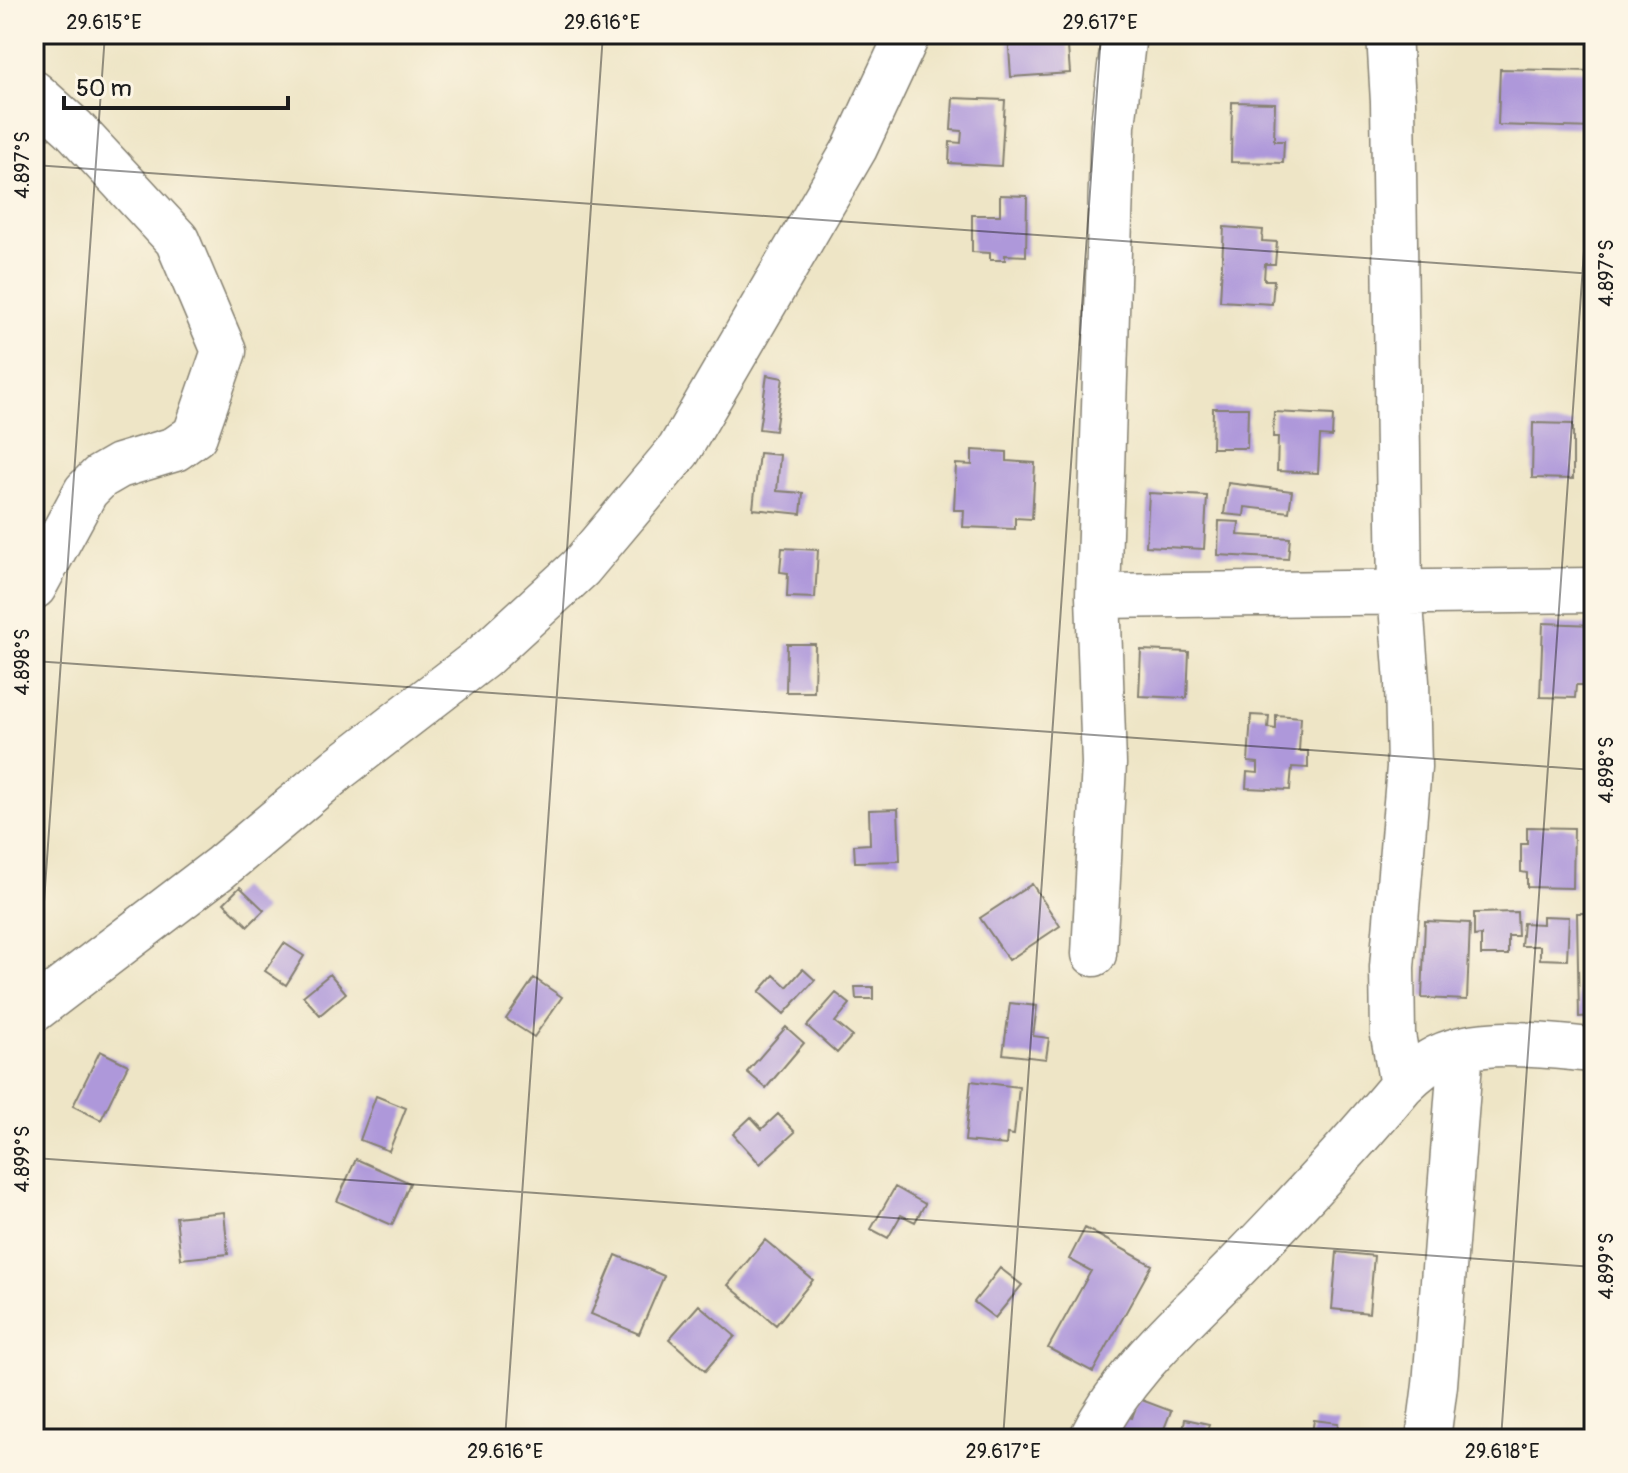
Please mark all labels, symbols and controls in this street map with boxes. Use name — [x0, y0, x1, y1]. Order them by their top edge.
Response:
text: 29.615°E — [66, 10, 142, 35]
text: 29.616°E — [564, 10, 640, 35]
text: 29.617°E — [1062, 10, 1138, 35]
scale bar — [64, 60, 288, 110]
text: 50 m — [76, 74, 132, 103]
text: 4.897°S — [10, 131, 35, 199]
text: 4.897°S — [1594, 239, 1619, 307]
text: 4.898°S — [10, 629, 35, 695]
text: 4.898°S — [1594, 737, 1619, 803]
text: 4.899°S — [10, 1125, 35, 1193]
text: 4.899°S — [1594, 1232, 1619, 1300]
text: 29.616°E — [467, 1439, 543, 1464]
text: 29.617°E — [965, 1439, 1041, 1464]
text: 29.618°E — [1465, 1439, 1539, 1464]

